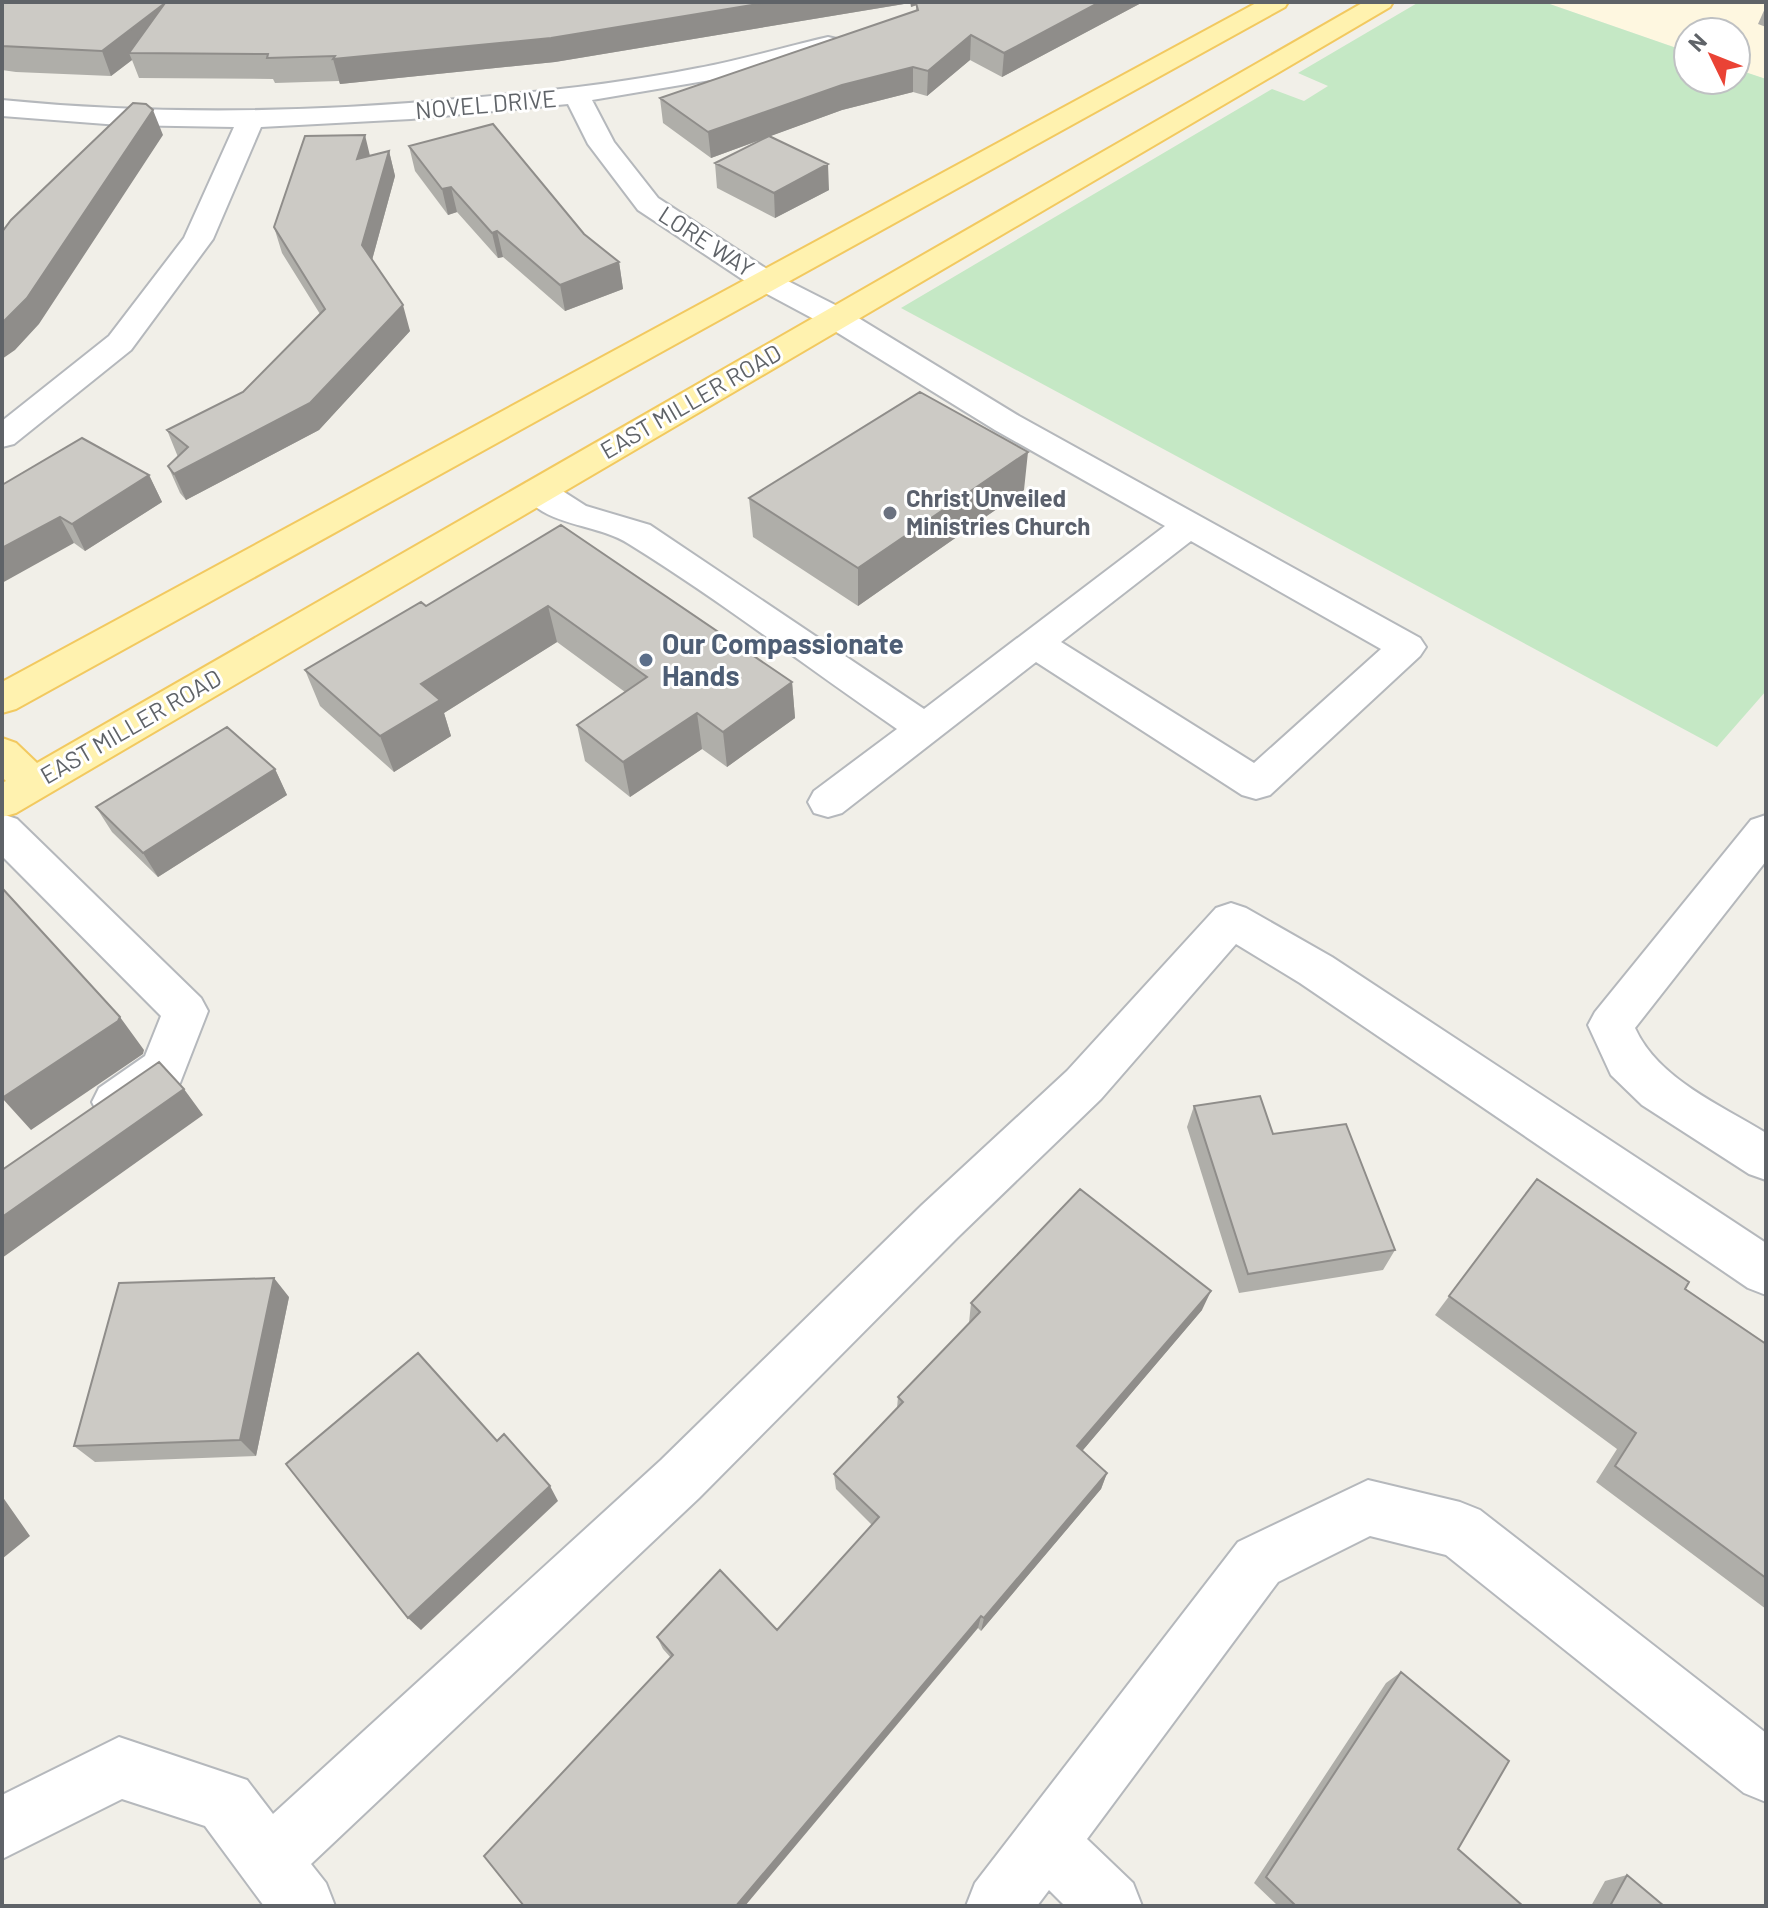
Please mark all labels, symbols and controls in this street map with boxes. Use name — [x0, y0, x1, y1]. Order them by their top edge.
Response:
north arrow — [1672, 16, 1752, 96]
text: N — [1682, 27, 1711, 56]
street label: NOVEL DRIVE — [414, 83, 558, 124]
street label: LORE WAY — [654, 199, 760, 282]
street label: EAST MILLER ROAD — [595, 337, 786, 464]
place label: Christ Unveiled Ministries Church — [906, 483, 1090, 540]
marker: Christ Unveiled Ministries Church — [881, 504, 899, 522]
place label: Our Compassionate Hands — [662, 626, 904, 692]
marker: Our Compassionate Hands — [637, 651, 655, 669]
street label: EAST MILLER ROAD — [35, 662, 226, 789]

